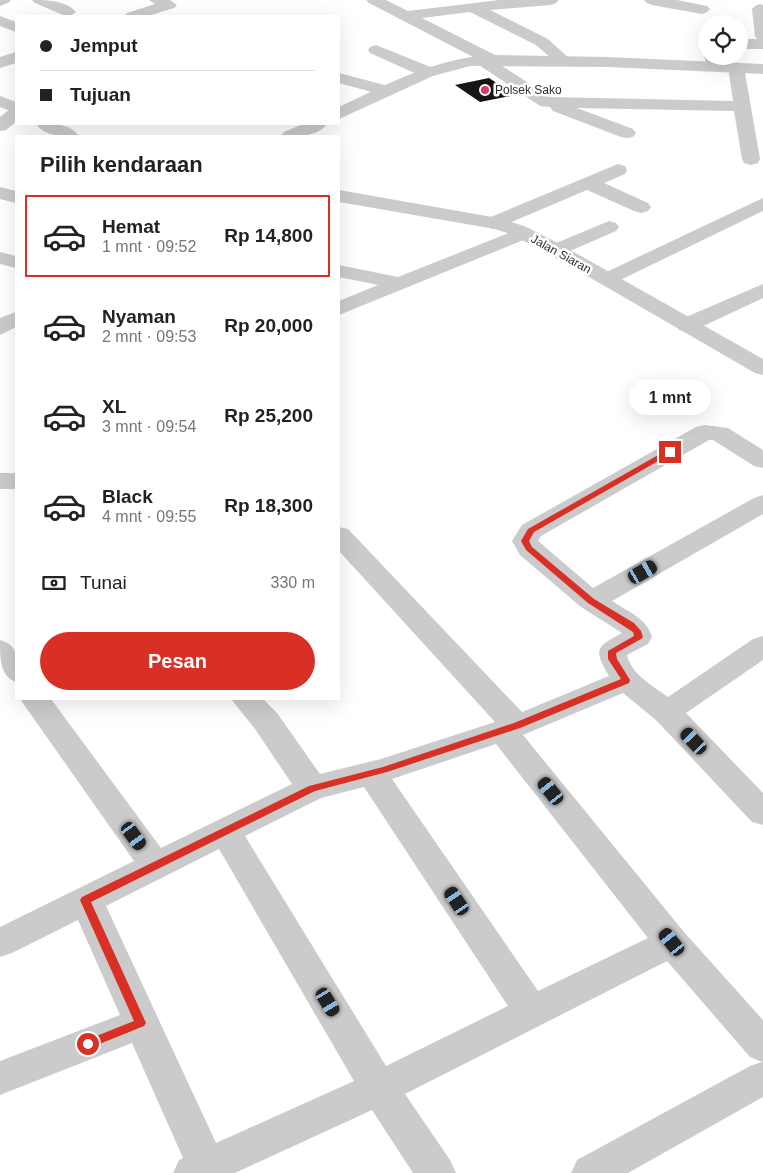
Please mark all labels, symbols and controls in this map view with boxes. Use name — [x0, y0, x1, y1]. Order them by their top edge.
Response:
map controls — [698, 15, 748, 65]
button: locate — [698, 15, 748, 65]
text: Jemput — [70, 35, 138, 56]
place label: Polsek Sako — [495, 83, 562, 97]
text: Tujuan — [70, 84, 131, 105]
marker: Polsek Sako — [479, 84, 491, 96]
text: Pilih kendaraan — [40, 152, 203, 177]
icon: car — [42, 214, 87, 259]
text: Hemat — [102, 216, 160, 237]
text: Rp 14,800 — [224, 225, 313, 246]
street label: Jalan Siaran — [528, 232, 594, 276]
text: 1 mnt · 09:52 — [102, 238, 196, 255]
icon: car — [42, 304, 87, 349]
text: Nyaman — [102, 306, 176, 327]
text: Rp 20,000 — [224, 315, 313, 336]
text: 2 mnt · 09:53 — [102, 328, 196, 345]
callout: 1 mnt — [629, 380, 711, 414]
text: 1 mnt — [649, 389, 691, 406]
icon: car — [42, 394, 87, 439]
text: XL — [102, 396, 126, 417]
text: Rp 25,200 — [224, 405, 313, 426]
text: 3 mnt · 09:54 — [102, 418, 196, 435]
route end — [659, 441, 681, 463]
icon: car — [42, 484, 87, 529]
text: Black — [102, 486, 153, 507]
text: Rp 18,300 — [224, 495, 313, 516]
text: 4 mnt · 09:55 — [102, 508, 196, 525]
car — [626, 558, 659, 586]
icon: cash — [40, 569, 68, 597]
text: Tunai — [80, 572, 127, 593]
text: 330 m — [271, 574, 315, 591]
button: Pesan — [40, 632, 315, 690]
car — [678, 725, 709, 757]
car — [535, 775, 566, 807]
car — [119, 819, 148, 853]
car — [442, 884, 471, 918]
car — [656, 926, 687, 958]
car — [313, 985, 342, 1019]
route start — [77, 1033, 99, 1055]

